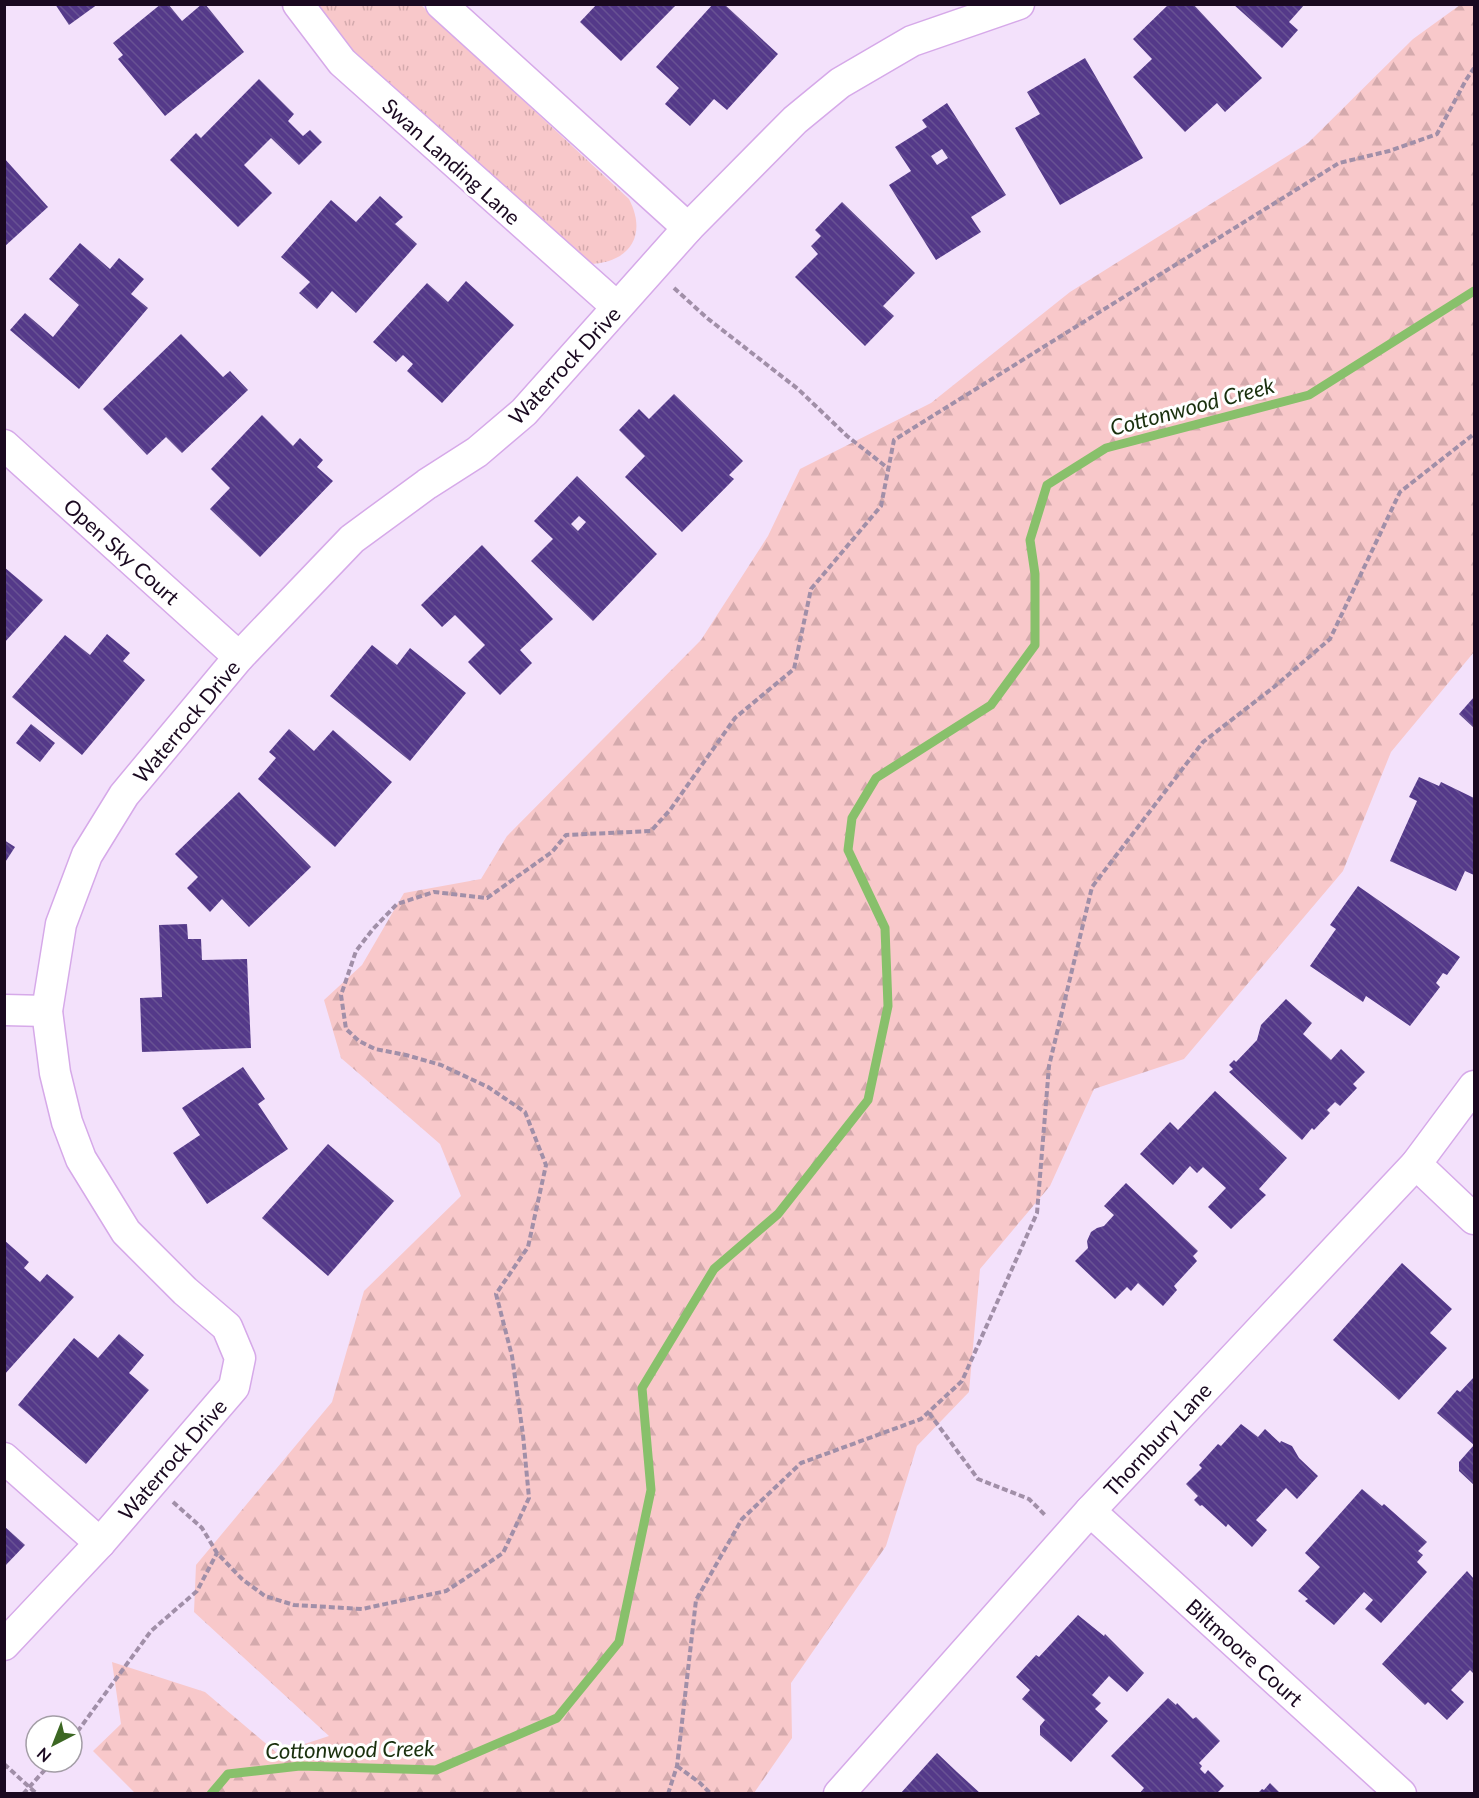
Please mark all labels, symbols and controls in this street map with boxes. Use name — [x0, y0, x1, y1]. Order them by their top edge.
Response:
street label: Swan Landing Lane — [378, 93, 526, 229]
street label: Waterrock Drive — [503, 301, 625, 429]
water label: Cottonwood Creek — [1107, 371, 1278, 441]
street label: Open Sky Court — [59, 493, 185, 610]
street label: Waterrock Drive — [127, 655, 245, 787]
street label: Thornbury Lane — [1098, 1377, 1216, 1501]
street label: Waterrock Drive — [113, 1393, 231, 1525]
street label: Biltmoore Court — [1182, 1593, 1309, 1711]
north arrow — [24, 1714, 84, 1774]
water label: Cottonwood Creek — [265, 1734, 435, 1764]
text: N — [33, 1744, 55, 1767]

